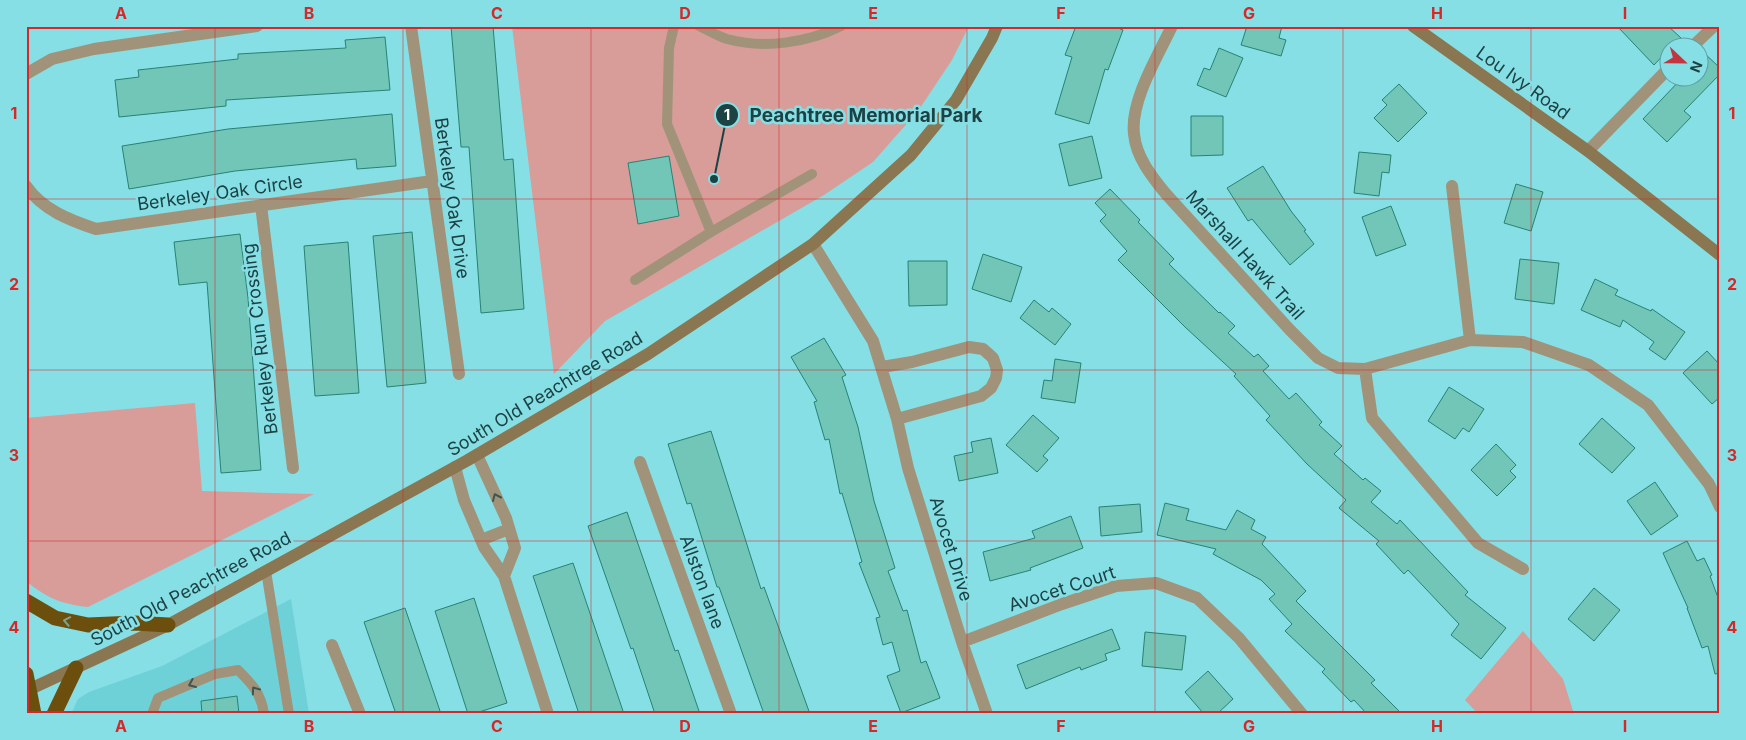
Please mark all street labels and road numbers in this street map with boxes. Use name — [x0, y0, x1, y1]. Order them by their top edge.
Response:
street label: Lou Ivy Road — [1472, 42, 1574, 124]
street label: Berkeley Oak Drive — [431, 116, 474, 280]
street label: Berkeley Oak Circle — [136, 170, 304, 215]
street label: Marshall Hawk Trail — [1182, 186, 1309, 324]
street label: Berkeley Run Crossing — [237, 242, 282, 436]
street label: South Old Peachtree Road — [443, 327, 646, 460]
street label: Avocet Drive — [926, 494, 977, 604]
street label: South Old Peachtree Road — [87, 527, 294, 650]
street label: Allston lane — [676, 532, 729, 632]
street label: Avocet Court — [1006, 561, 1118, 616]

